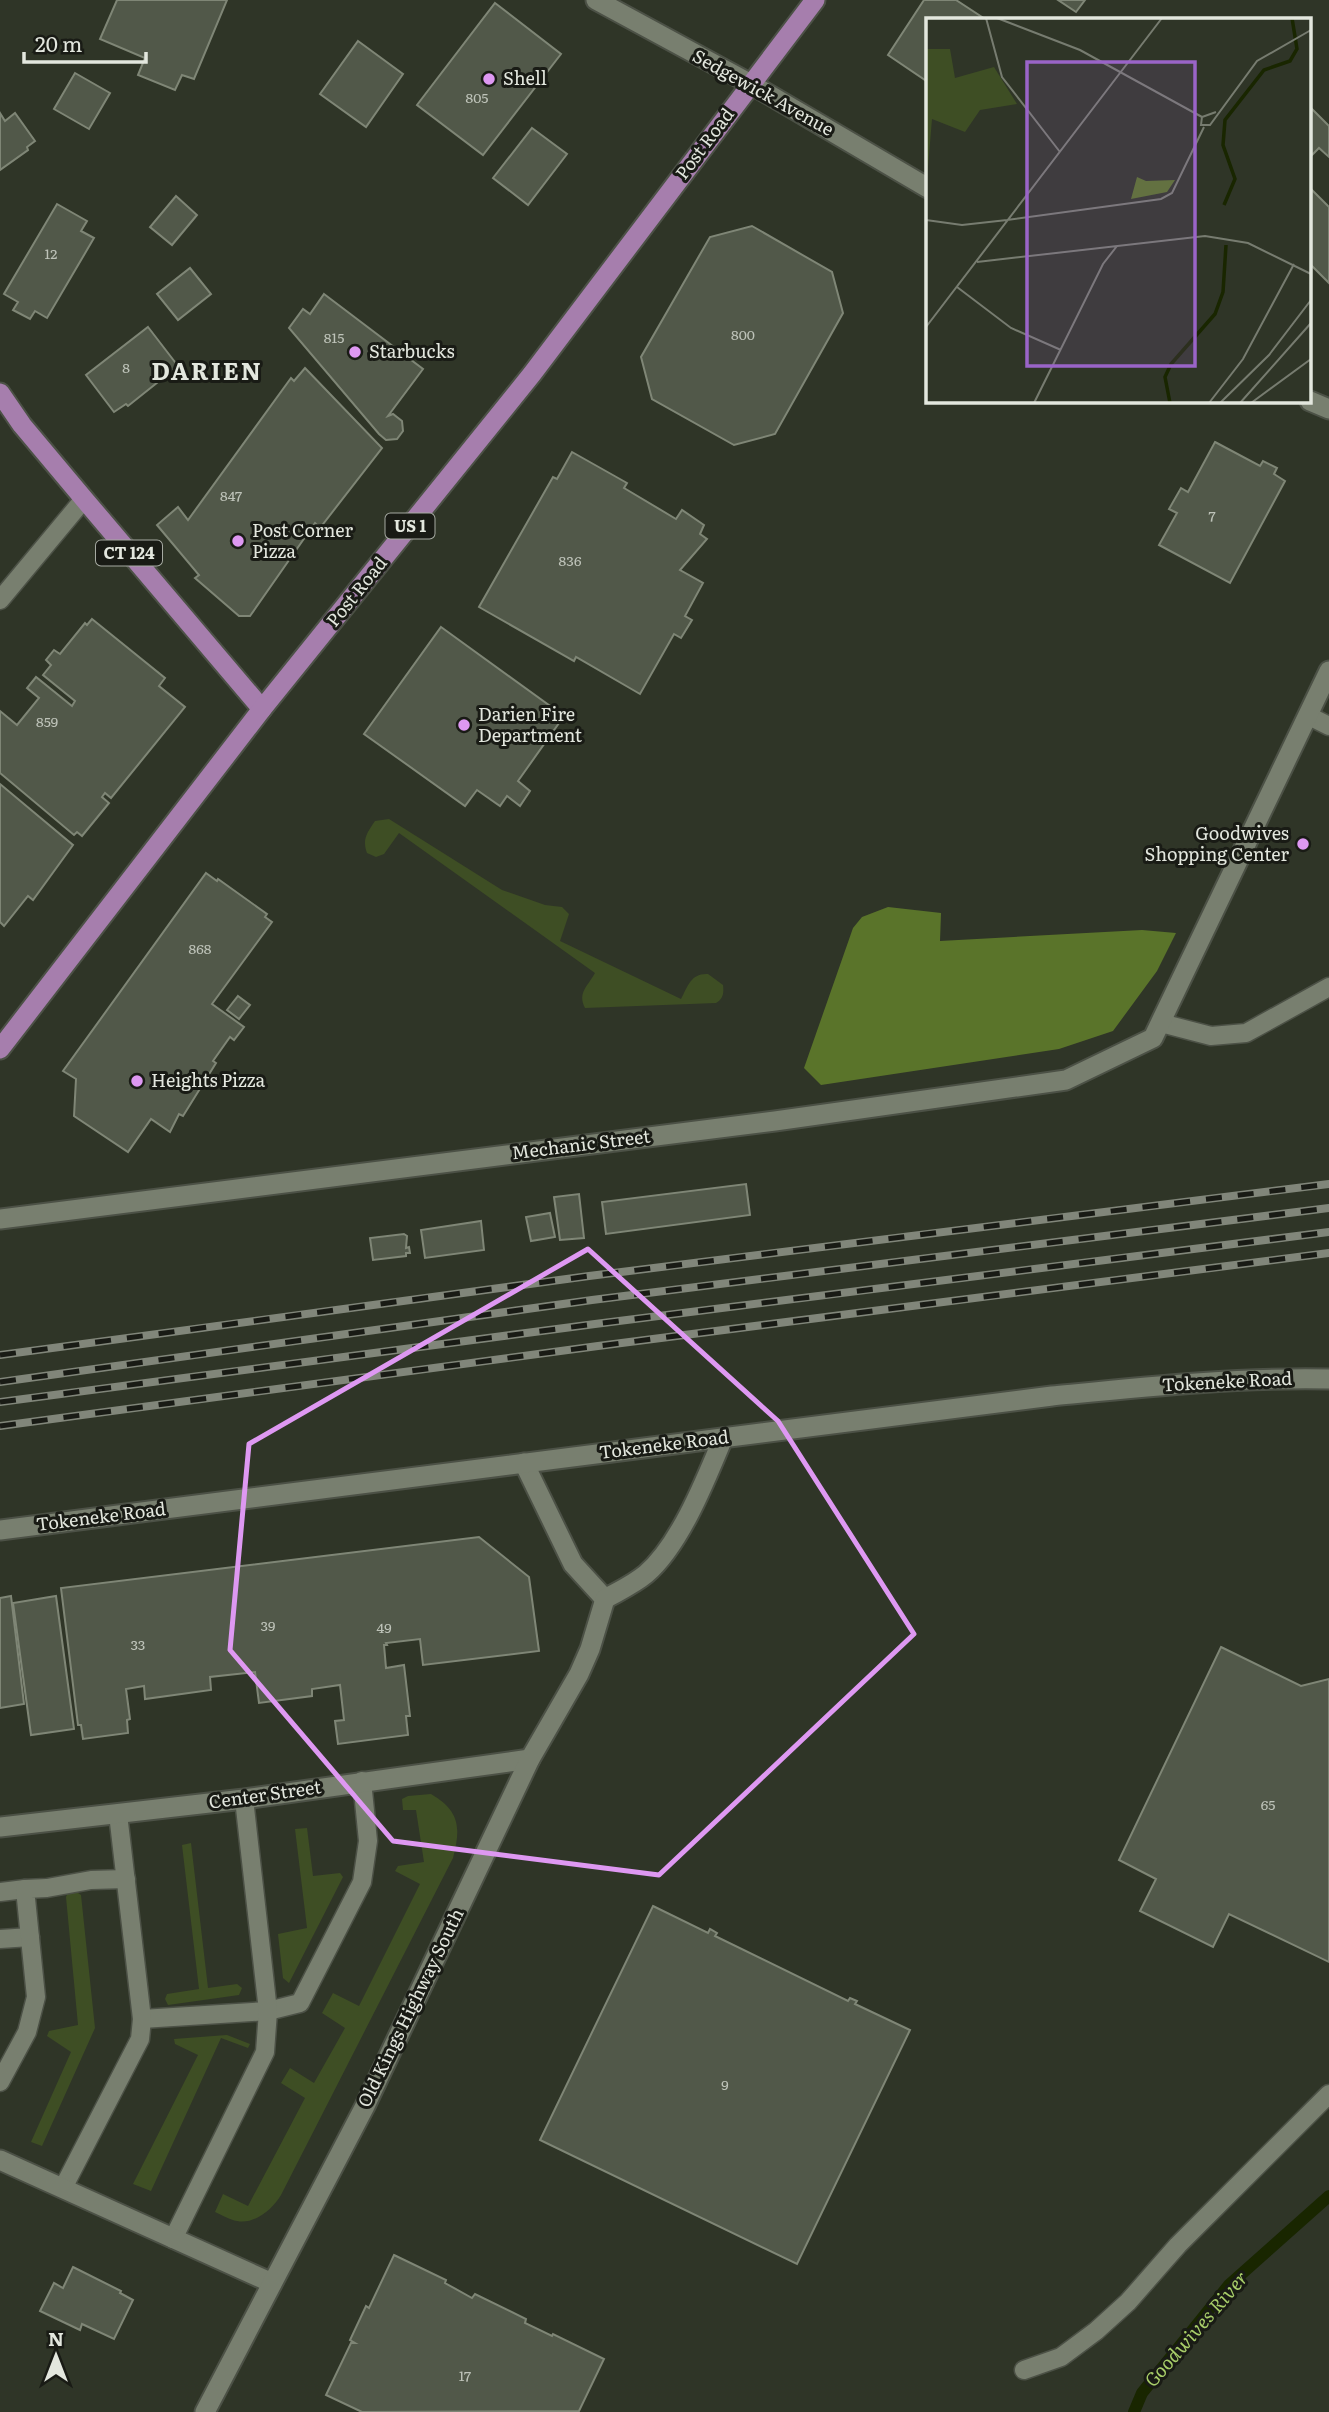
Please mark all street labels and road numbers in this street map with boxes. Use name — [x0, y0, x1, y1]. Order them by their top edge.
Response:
street label: Sedgewick Avenue — [688, 42, 839, 142]
street label: Post Road — [668, 102, 740, 185]
road number: US 1 — [386, 513, 434, 538]
road number: CT 124 — [96, 540, 162, 566]
street label: Post Road — [319, 550, 393, 632]
street label: Mechanic Street — [510, 1122, 652, 1165]
street label: Tokeneke Road — [1161, 1364, 1293, 1397]
street label: Tokeneke Road — [597, 1422, 730, 1465]
street label: Tokeneke Road — [34, 1494, 167, 1537]
street label: Center Street — [207, 1772, 323, 1815]
street label: Old Kings Highway South — [350, 1903, 470, 2111]

